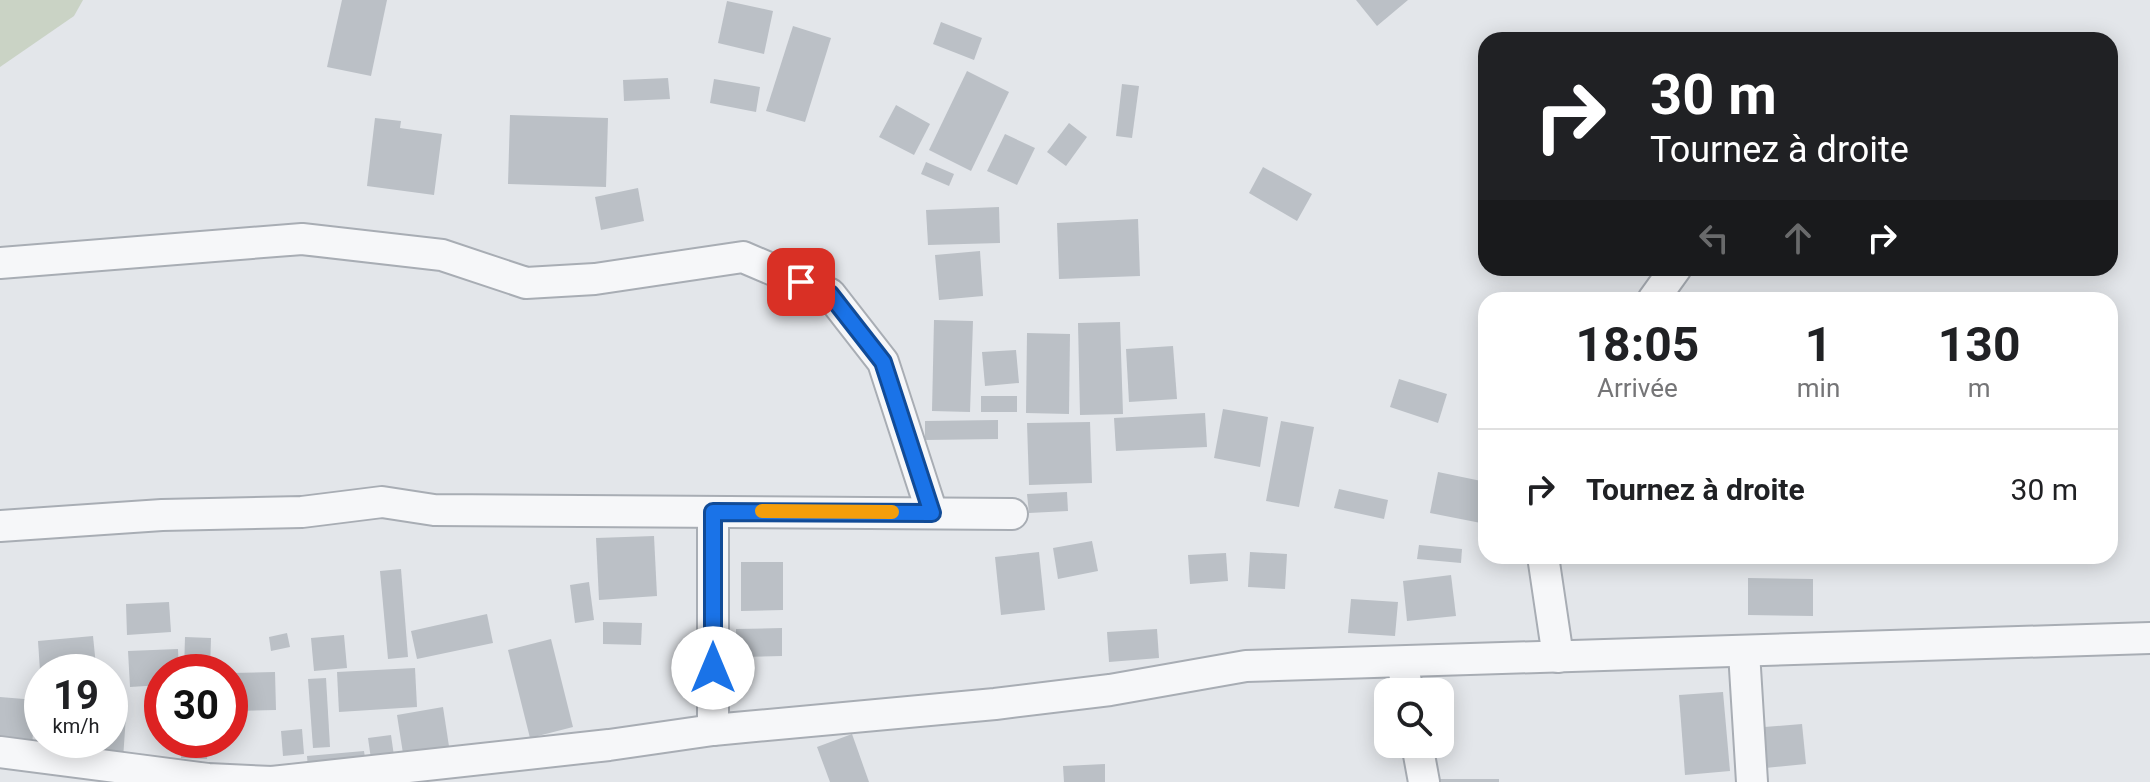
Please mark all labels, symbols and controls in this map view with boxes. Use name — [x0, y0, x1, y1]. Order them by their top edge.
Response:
text: 30 m — [1650, 62, 1777, 128]
icon: right — [1518, 64, 1622, 168]
text: Tournez à droite — [1650, 129, 1909, 171]
icon: left — [1692, 216, 1736, 260]
icon: ahead — [1776, 216, 1820, 260]
icon: right — [1860, 216, 1904, 260]
pin — [767, 248, 835, 316]
icon: arrive — [779, 260, 823, 304]
text: 18:05 — [1576, 316, 1699, 373]
text: 1 — [1805, 316, 1832, 373]
text: 130 — [1938, 316, 2020, 373]
text: Arrivée — [1597, 373, 1678, 403]
text: min — [1797, 373, 1840, 403]
text: m — [1968, 373, 1991, 403]
icon: right — [1518, 467, 1562, 511]
text: Tournez à droite — [1586, 472, 1805, 507]
text: 30 m — [2011, 472, 2078, 507]
position arrow — [671, 626, 755, 710]
speed limit sign: 30 — [144, 654, 248, 758]
text: 19 — [53, 672, 99, 719]
map controls — [1374, 678, 1454, 758]
button: search — [1374, 678, 1454, 758]
text: km/h — [53, 714, 99, 738]

